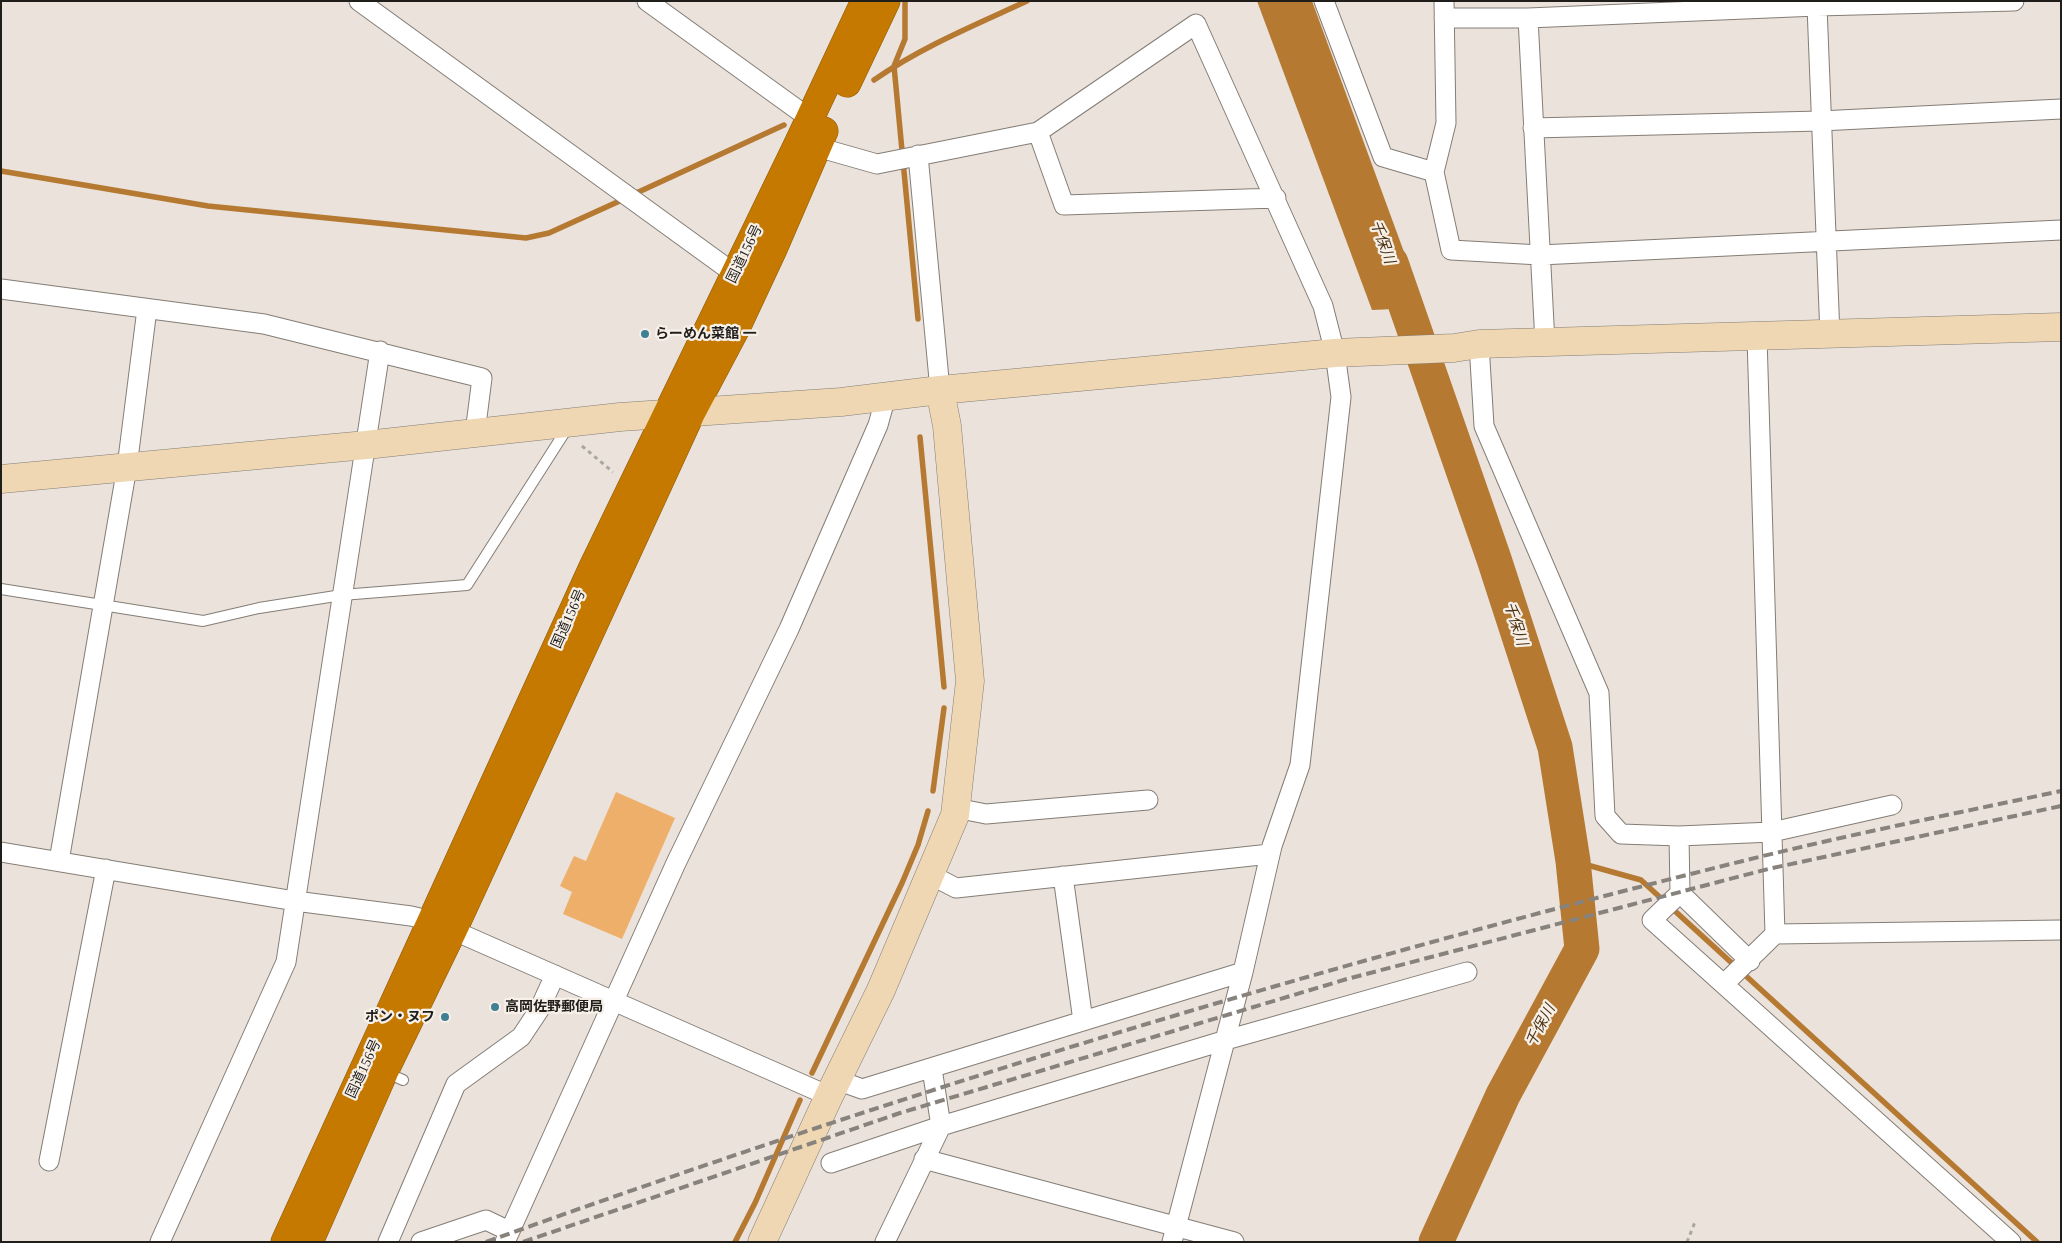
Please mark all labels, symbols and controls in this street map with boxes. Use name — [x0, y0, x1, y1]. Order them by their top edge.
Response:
water label: 千保川 — [1366, 218, 1398, 266]
street label: 国道156号 — [724, 222, 766, 286]
place label: らーめん菜館 一 — [655, 326, 756, 342]
marker: らーめん菜館 一 — [639, 328, 651, 340]
street label: 国道156号 — [549, 587, 589, 651]
water label: 千保川 — [1499, 600, 1531, 648]
place label: 高岡佐野郵便局 — [505, 999, 603, 1015]
marker: 高岡佐野郵便局 — [489, 1001, 501, 1013]
water label: 千保川 — [1522, 1002, 1560, 1050]
place label: ポン・ヌフ — [365, 1009, 435, 1025]
marker: ポン・ヌフ — [439, 1011, 451, 1023]
street label: 国道156号 — [343, 1037, 385, 1101]

